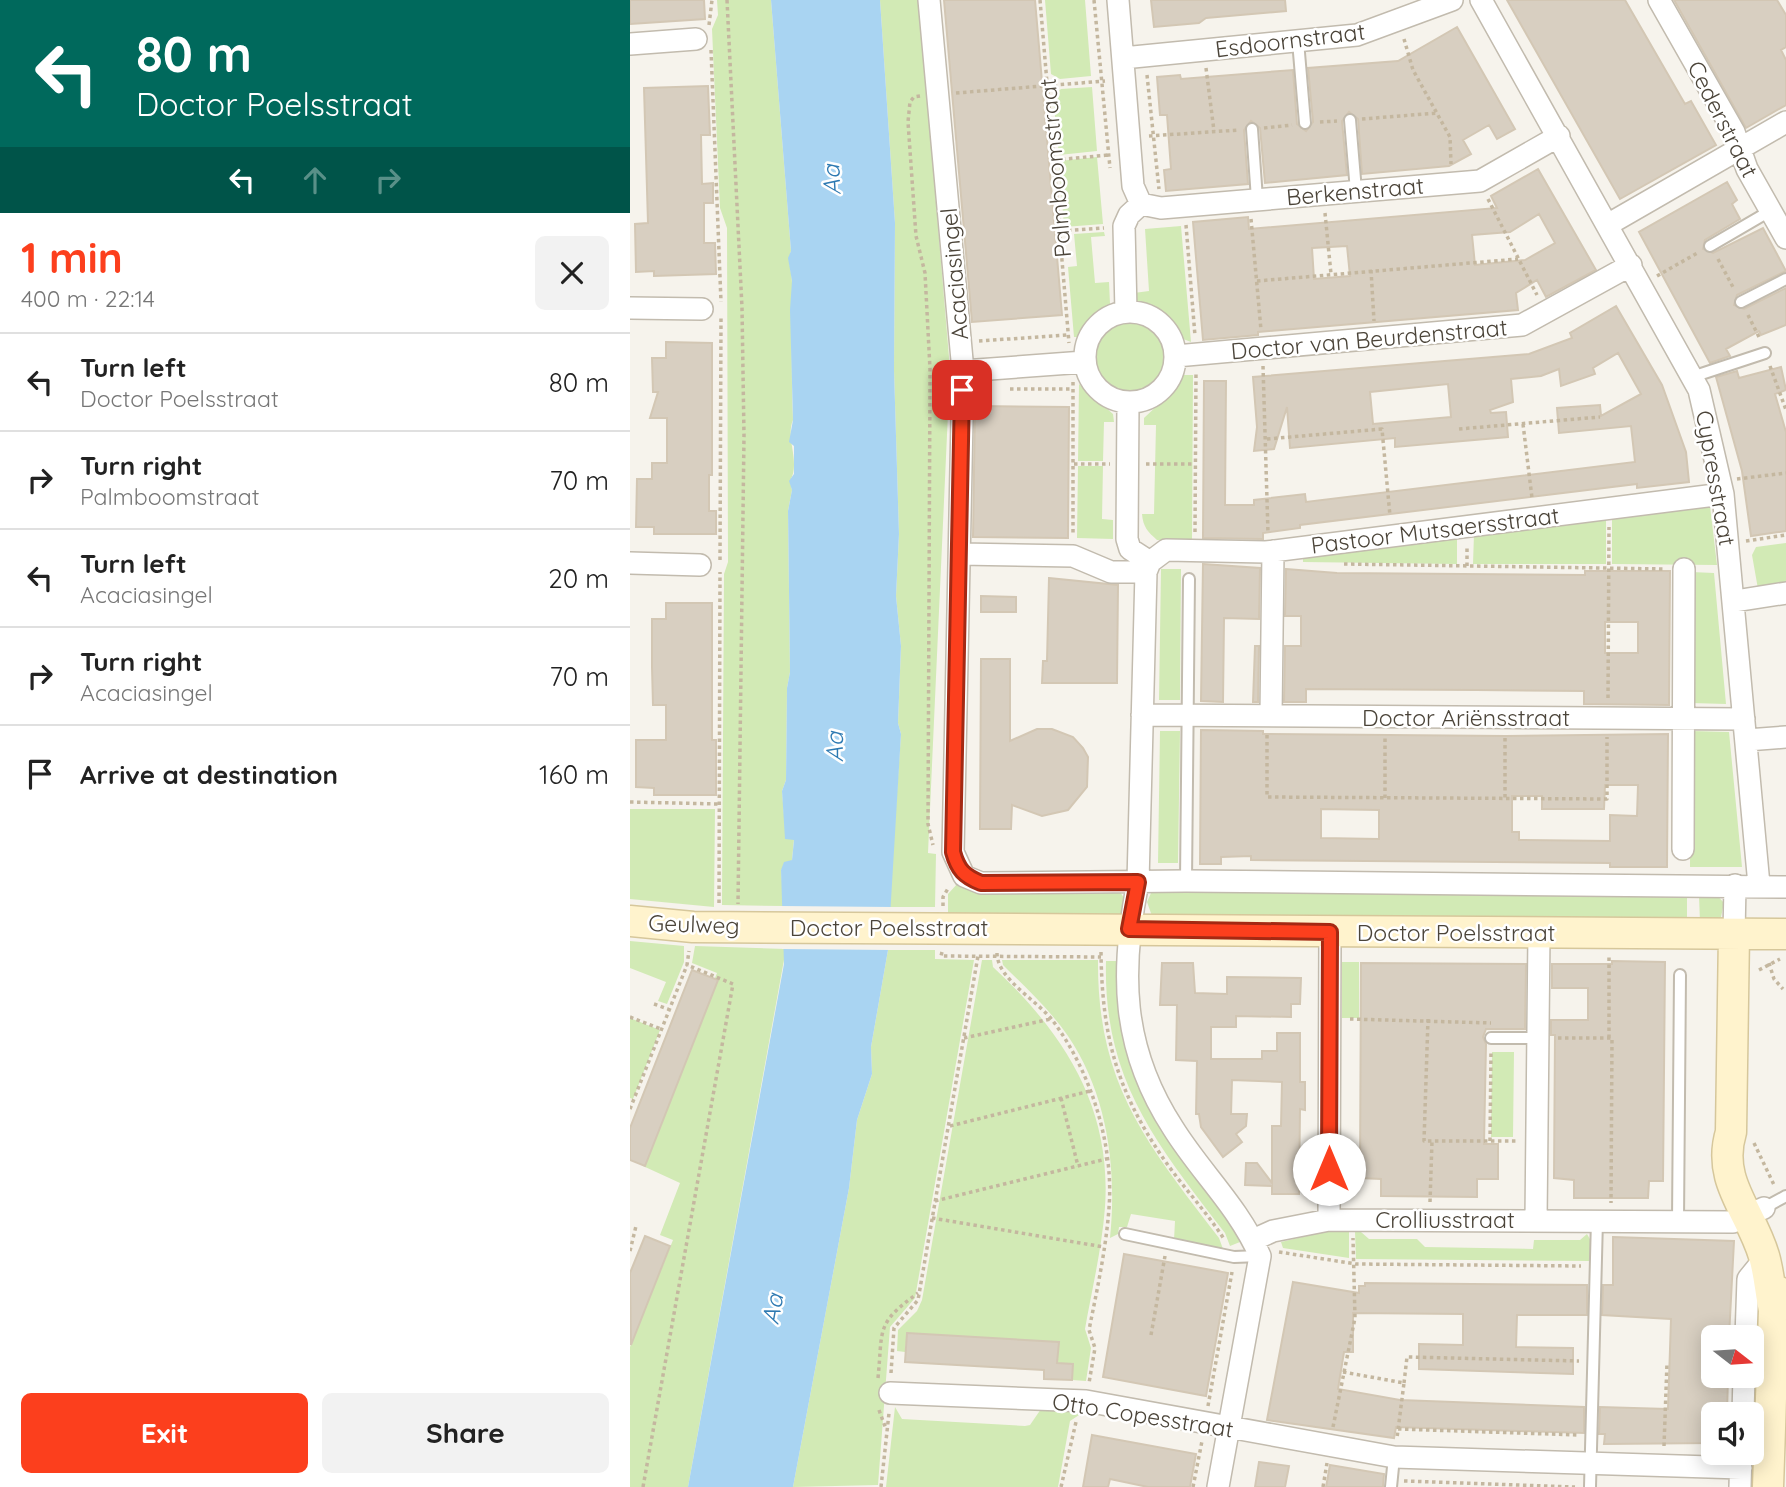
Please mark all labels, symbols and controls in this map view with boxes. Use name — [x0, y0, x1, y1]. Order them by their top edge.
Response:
street label: Esdoornstraat — [1213, 16, 1367, 64]
text: 80 m — [136, 23, 252, 84]
icon: left — [21, 28, 112, 119]
street label: Cederstraat — [1681, 56, 1765, 182]
street label: Palmboomstraat — [1033, 77, 1077, 259]
text: Doctor Poelsstraat — [136, 84, 413, 124]
icon: left — [223, 161, 261, 199]
icon: ahead — [296, 161, 334, 199]
icon: right — [369, 161, 407, 199]
water label: Aa — [815, 163, 847, 196]
street label: Berkenstraat — [1285, 171, 1425, 211]
street label: Acaciasingel — [934, 207, 974, 341]
text: 1 min — [21, 231, 123, 284]
button: close — [535, 236, 609, 310]
text: 400 m · 22:14 — [21, 284, 155, 313]
street label: Doctor van Beurdenstraat — [1229, 312, 1509, 366]
text: Turn left — [80, 351, 187, 384]
pin — [932, 360, 992, 420]
icon: left — [21, 363, 59, 401]
text: 80 m — [549, 366, 609, 399]
icon: arrive — [943, 371, 981, 409]
text: Doctor Poelsstraat — [80, 384, 279, 413]
street label: Cypresstraat — [1690, 408, 1742, 548]
text: Turn right — [80, 449, 202, 482]
icon: right — [21, 461, 59, 499]
text: 70 m — [549, 464, 609, 497]
text: Palmboomstraat — [80, 482, 260, 511]
street label: Pastoor Mutsaersstraat — [1309, 500, 1561, 560]
text: Turn left — [80, 547, 187, 580]
icon: left — [21, 559, 59, 597]
text: 20 m — [548, 562, 609, 595]
text: Acaciasingel — [80, 580, 213, 609]
text: Turn right — [80, 645, 202, 678]
icon: right — [21, 657, 59, 695]
text: 70 m — [549, 660, 609, 693]
text: Acaciasingel — [80, 678, 213, 707]
street label: Doctor Ariënsstraat — [1362, 703, 1570, 732]
water label: Aa — [819, 730, 849, 762]
icon: arrive — [21, 755, 59, 793]
text: Arrive at destination — [80, 758, 338, 791]
text: 160 m — [539, 758, 609, 791]
street label: Geulweg — [648, 908, 740, 940]
street label: Doctor Poelsstraat — [790, 913, 989, 942]
street label: Doctor Poelsstraat — [1357, 918, 1556, 947]
position arrow — [1292, 1132, 1366, 1206]
street label: Crolliusstraat — [1375, 1205, 1515, 1234]
water label: Aa — [755, 1290, 790, 1327]
north arrow — [1701, 1325, 1764, 1388]
map controls — [1701, 1325, 1764, 1465]
street label: Otto Copesstraat — [1050, 1386, 1236, 1444]
button: Exit — [21, 1393, 308, 1473]
button: Share — [322, 1393, 609, 1473]
button: sound — [1701, 1402, 1764, 1465]

